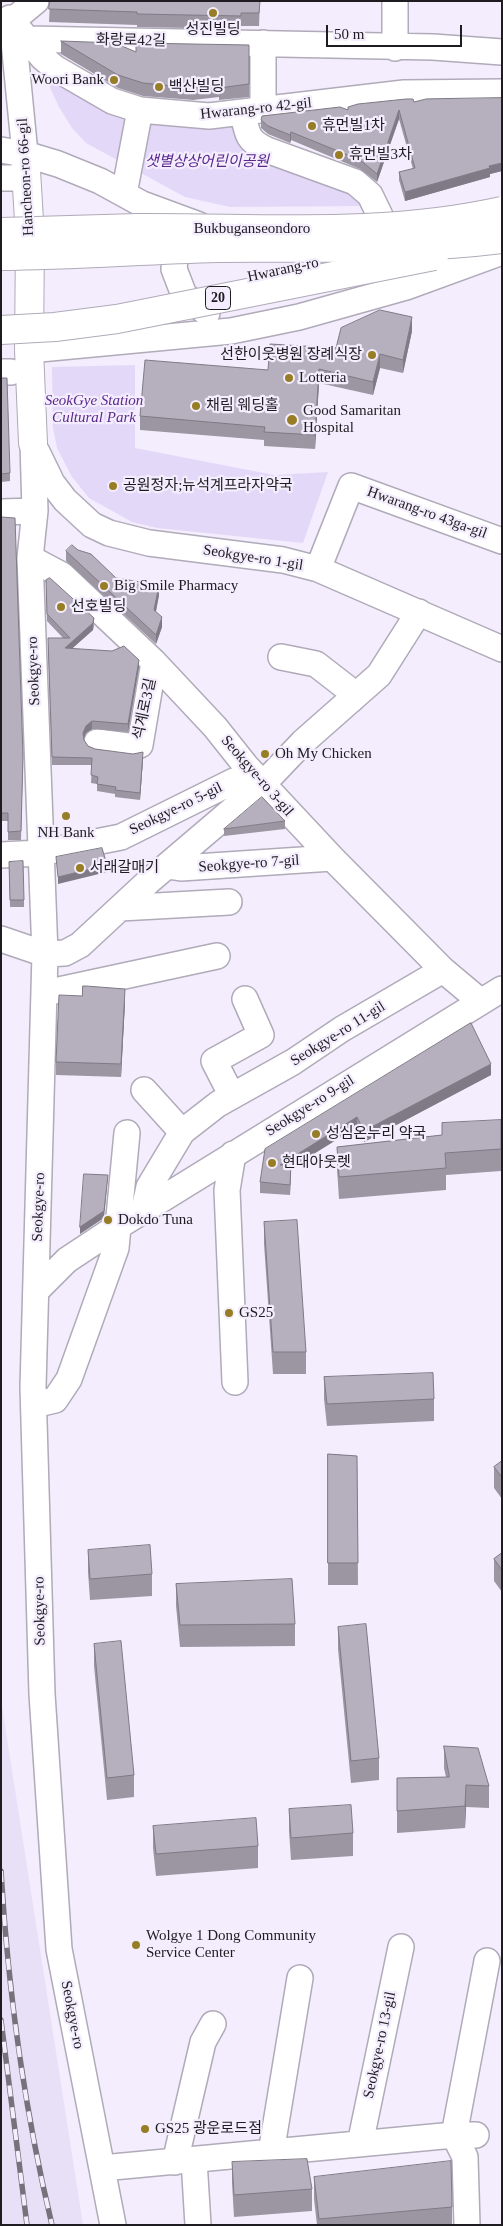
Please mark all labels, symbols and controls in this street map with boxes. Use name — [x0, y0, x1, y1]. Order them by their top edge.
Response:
marker: 성진빌딩 — [207, 7, 219, 19]
scale bar — [328, 15, 464, 47]
place label: 성진빌딩 — [185, 21, 241, 39]
text: 50 m — [334, 26, 364, 42]
street label: 화랑로42길 — [96, 31, 166, 51]
place label: Woori Bank — [31, 71, 104, 89]
marker: Woori Bank — [108, 74, 120, 86]
place label: 백산빌딩 — [169, 78, 224, 96]
marker: 백산빌딩 — [153, 81, 165, 93]
street label: Hwarang-ro 42-gil — [199, 94, 313, 124]
place label: 휴먼빌1차 — [322, 117, 385, 135]
street label: Hancheon-ro 66-gil — [14, 118, 38, 236]
marker: 휴먼빌1차 — [306, 120, 318, 132]
place label: 휴먼빌3차 — [349, 146, 412, 164]
marker: 휴먼빌3차 — [333, 149, 345, 161]
park label: 샛별상상어린이공원 — [145, 153, 269, 171]
street label: Bukbuganseondoro — [194, 220, 310, 238]
street label: Hwarang-ro — [246, 254, 320, 286]
road number: 20 — [206, 286, 230, 310]
place label: 선한이웃병원 장례식장 — [220, 346, 362, 364]
marker: 선한이웃병원 장례식장 — [366, 349, 378, 361]
place label: Lotteria — [299, 369, 346, 387]
marker: Lotteria — [283, 372, 295, 384]
park label: SeokGye Station Cultural Park — [45, 392, 143, 427]
place label: 채림 웨딩홀 — [206, 397, 279, 415]
marker: 채림 웨딩홀 — [190, 400, 202, 412]
place label: Good Samaritan Hospital — [303, 402, 401, 437]
marker: Good Samaritan Hospital — [285, 413, 299, 427]
place label: 공원정자;뉴석계프라자약국 — [123, 477, 293, 495]
marker: 공원정자;뉴석계프라자약국 — [107, 480, 119, 492]
street label: Hwarang-ro 43ga-gil — [365, 483, 489, 543]
street label: Seokgye-ro 1-gil — [202, 541, 304, 575]
place label: Big Smile Pharmacy — [114, 577, 238, 595]
marker: Big Smile Pharmacy — [98, 580, 110, 592]
place label: 선호빌딩 — [71, 598, 126, 616]
marker: 선호빌딩 — [55, 601, 67, 613]
street label: Seokgye-ro — [24, 636, 44, 706]
street label: 석계로3길 — [130, 676, 160, 742]
street label: Seokgye-ro 3-gil — [217, 732, 297, 820]
place label: Oh My Chicken — [275, 745, 372, 763]
marker: Oh My Chicken — [259, 748, 271, 760]
street label: Seokgye-ro 5-gil — [127, 779, 225, 839]
marker: NH Bank — [60, 810, 72, 822]
place label: NH Bank — [37, 824, 95, 842]
street label: Seokgye-ro 7-gil — [198, 851, 300, 877]
place label: 서래갈매기 — [90, 859, 159, 877]
marker: 서래갈매기 — [74, 862, 86, 874]
street label: Seokgye-ro 11-gil — [287, 998, 389, 1070]
street label: Seokgye-ro 9-gil — [262, 1072, 358, 1140]
place label: 성심온누리 약국 — [326, 1125, 426, 1143]
marker: 성심온누리 약국 — [310, 1128, 322, 1140]
place label: 현대아웃렛 — [282, 1154, 351, 1172]
marker: 현대아웃렛 — [266, 1157, 278, 1169]
street label: Seokgye-ro — [29, 1172, 49, 1242]
place label: Dokdo Tuna — [118, 1211, 193, 1229]
marker: Dokdo Tuna — [102, 1214, 114, 1226]
place label: GS25 — [239, 1304, 273, 1322]
marker: GS25 — [223, 1307, 235, 1319]
street label: Seokgye-ro — [30, 1576, 50, 1646]
place label: Wolgye 1 Dong Community Service Center — [146, 1927, 316, 1962]
marker: Wolgye 1 Dong Community Service Center — [130, 1939, 142, 1951]
street label: Seokgye-ro — [57, 1979, 87, 2051]
street label: Seokgye-ro 13-gil — [360, 1990, 400, 2100]
place label: GS25 광운로드점 — [155, 2120, 262, 2138]
marker: GS25 광운로드점 — [139, 2123, 151, 2135]

